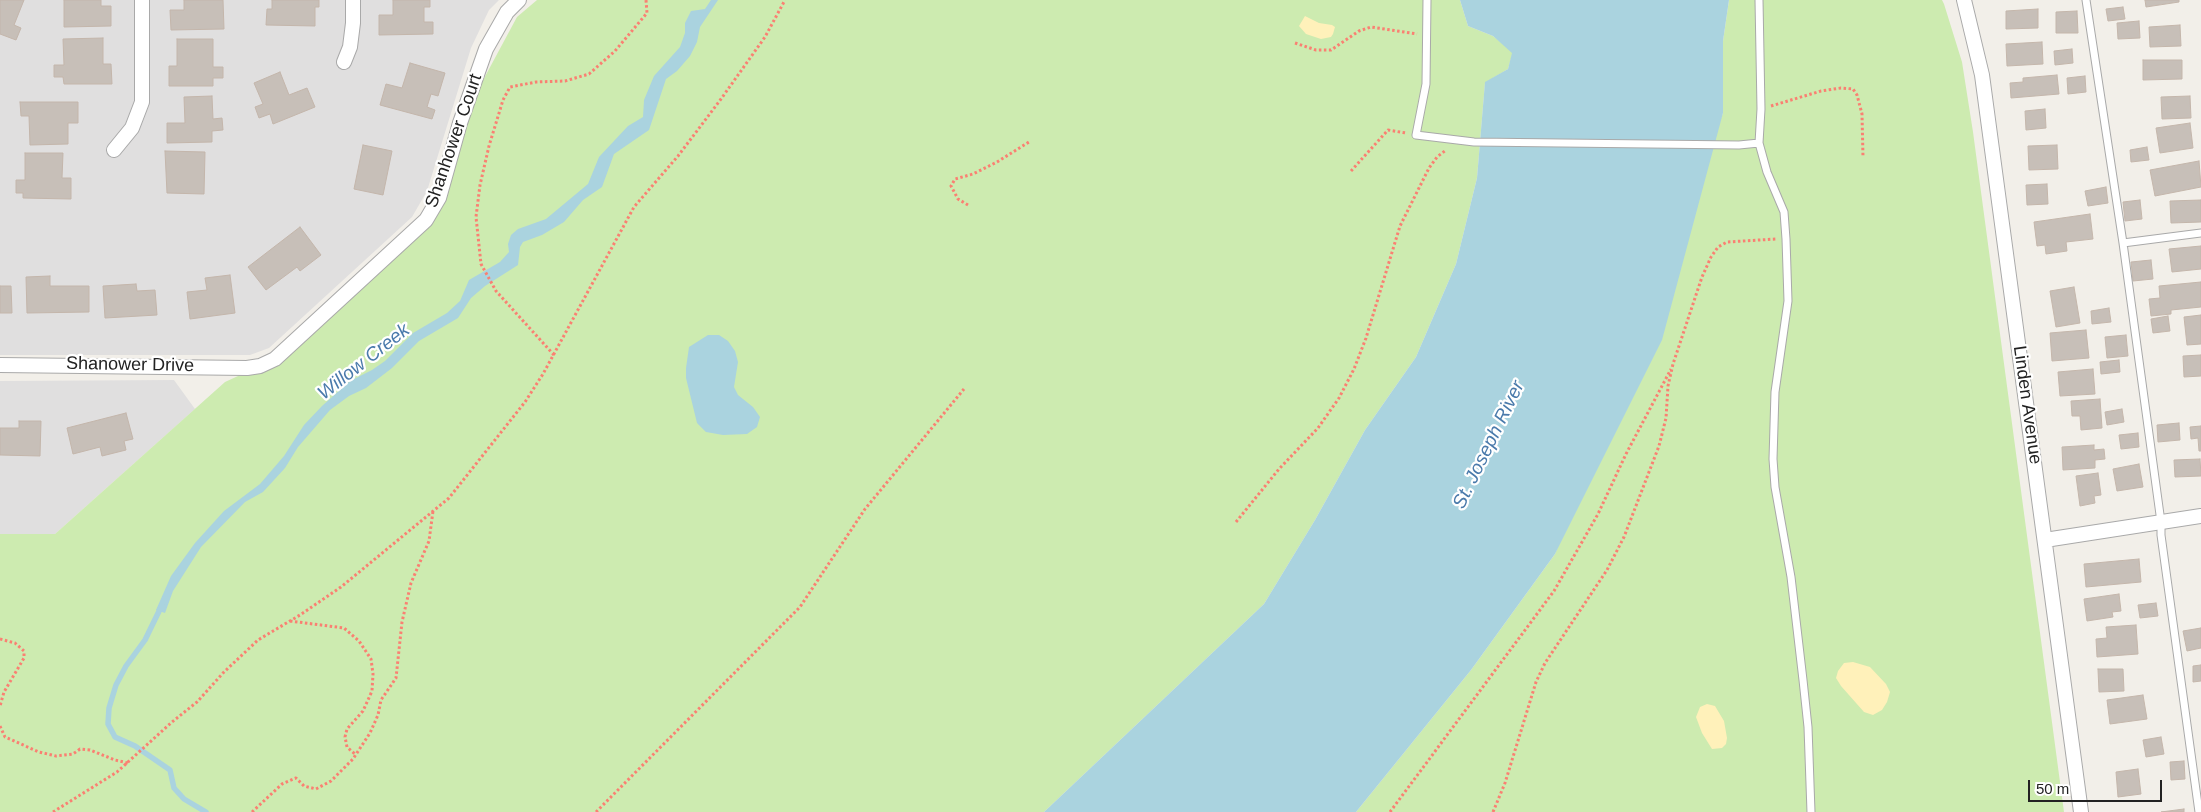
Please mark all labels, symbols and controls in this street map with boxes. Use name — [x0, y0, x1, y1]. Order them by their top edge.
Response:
street label: Shanhower Court — [421, 71, 487, 211]
water label: Willow Creek — [313, 319, 415, 405]
street label: Linden Avenue — [2008, 344, 2046, 466]
street label: Shanower Drive — [66, 353, 194, 377]
water label: St. Joseph River — [1448, 377, 1530, 513]
scale bar — [2031, 770, 2165, 802]
text: 50 m — [2036, 780, 2069, 797]

